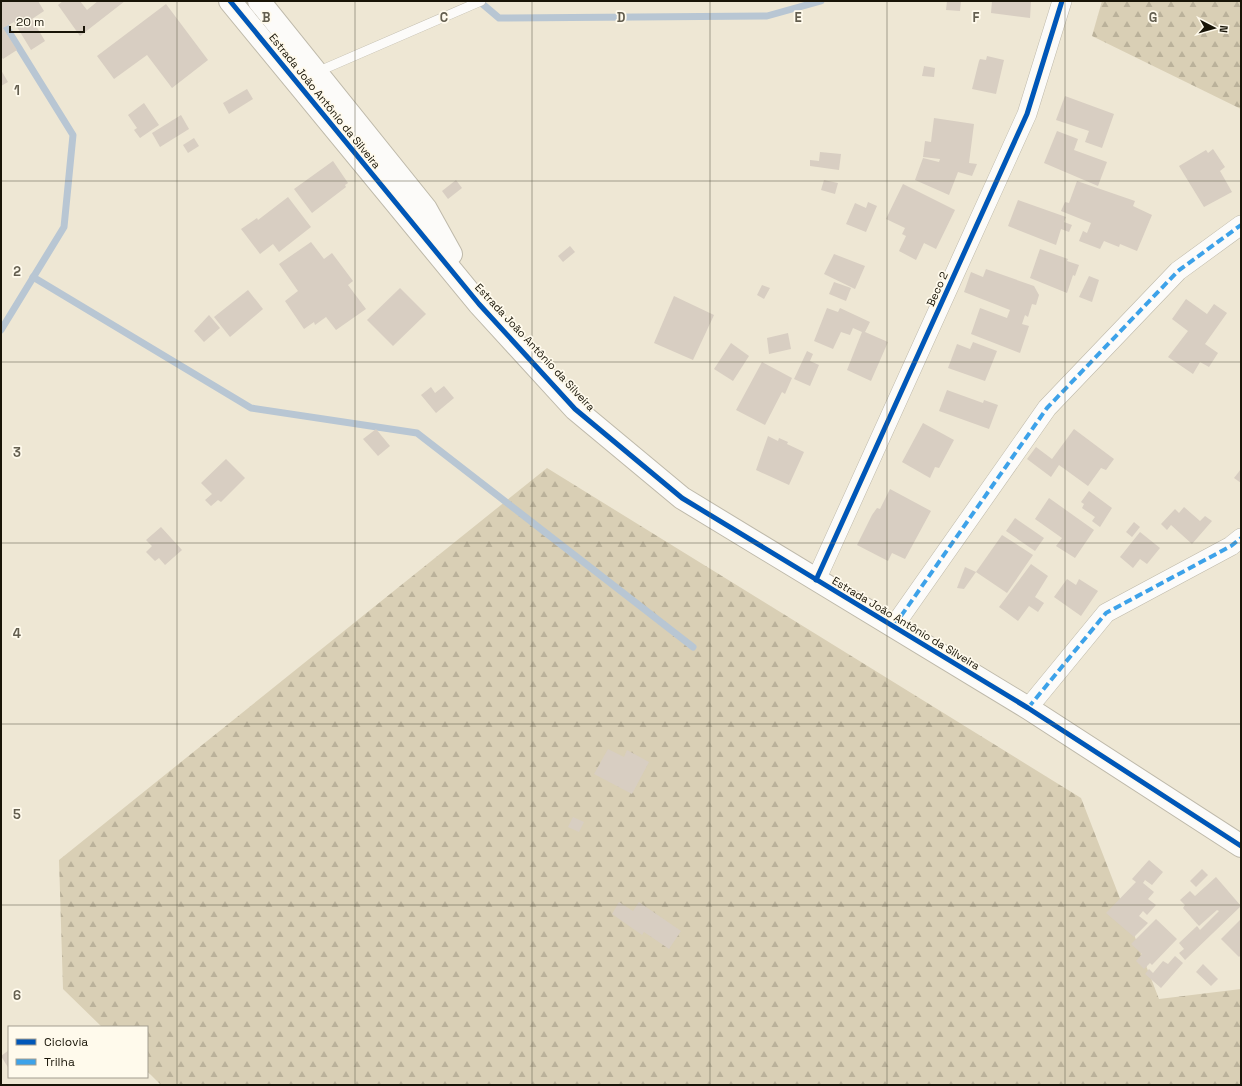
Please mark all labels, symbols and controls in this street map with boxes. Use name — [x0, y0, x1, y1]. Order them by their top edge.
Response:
scale bar — [10, 8, 84, 34]
north arrow — [1194, 8, 1234, 48]
text: B — [262, 9, 271, 26]
text: C — [440, 9, 448, 26]
text: D — [617, 9, 626, 26]
text: E — [794, 9, 802, 26]
text: F — [973, 9, 980, 26]
text: G — [1149, 9, 1157, 26]
text: 20 m — [16, 14, 44, 30]
text: N — [1217, 25, 1231, 33]
street label: Estrada João Antônio da Silveira — [266, 31, 384, 172]
text: 1 — [14, 82, 20, 99]
text: 2 — [13, 263, 21, 280]
street label: Beco 2 — [923, 269, 951, 309]
street label: Estrada João Antônio da Silveira — [472, 280, 598, 414]
text: 3 — [13, 444, 21, 461]
street label: Estrada João Antônio da Silveira — [830, 573, 983, 673]
text: 4 — [13, 625, 21, 642]
text: 5 — [13, 806, 21, 823]
text: 6 — [13, 987, 21, 1004]
legend — [8, 1026, 148, 1078]
text: Ciclovia — [44, 1034, 88, 1050]
text: Trilha — [44, 1054, 75, 1070]

